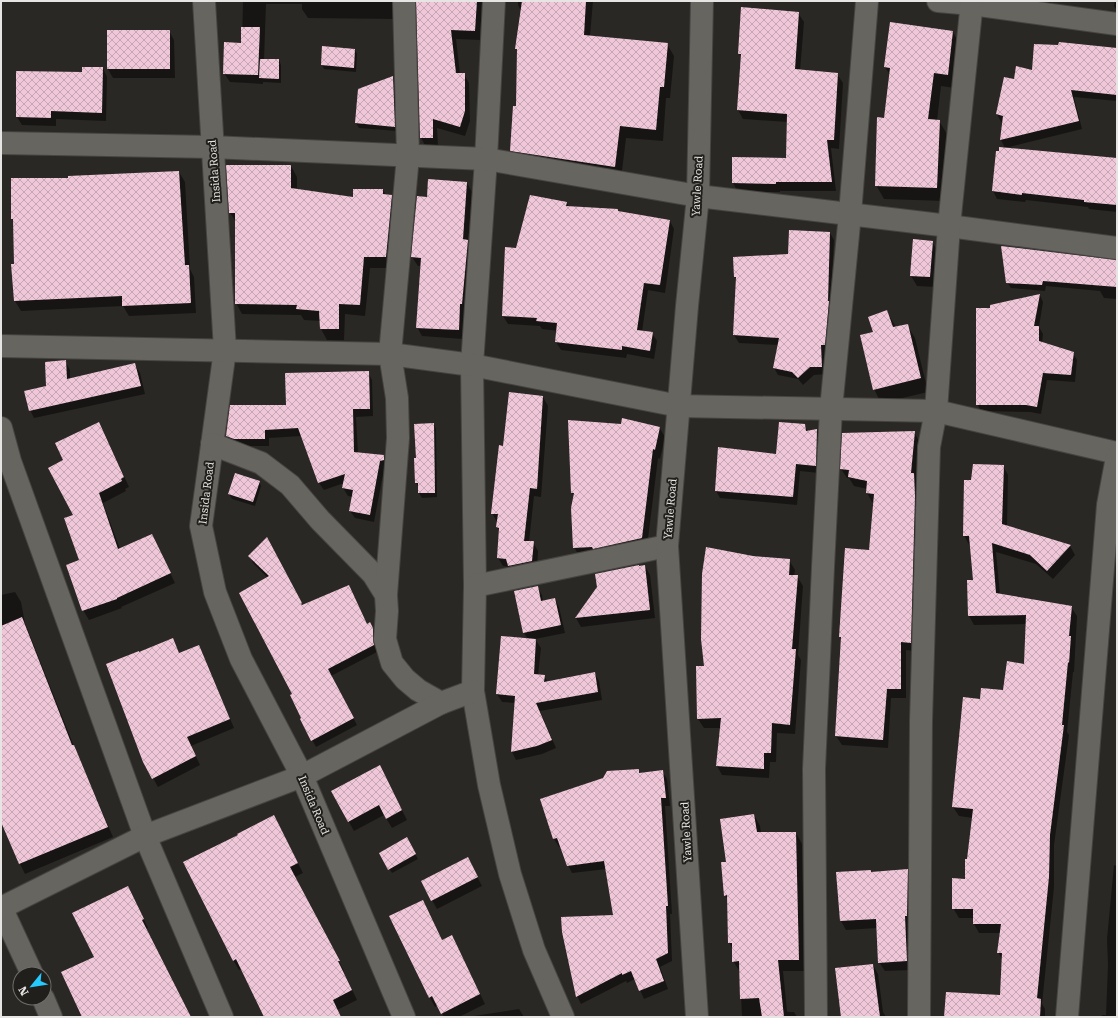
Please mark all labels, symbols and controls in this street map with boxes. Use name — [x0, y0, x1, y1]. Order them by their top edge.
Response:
street label: Insida Road — [206, 139, 223, 203]
street label: Yawle Road — [689, 155, 706, 217]
street label: Insida Road — [196, 461, 217, 525]
street label: Yawle Road — [661, 478, 680, 540]
street label: Insida Road — [295, 774, 332, 837]
street label: Yawle Road — [678, 801, 695, 863]
north arrow — [12, 966, 52, 1006]
text: N — [16, 983, 32, 998]

